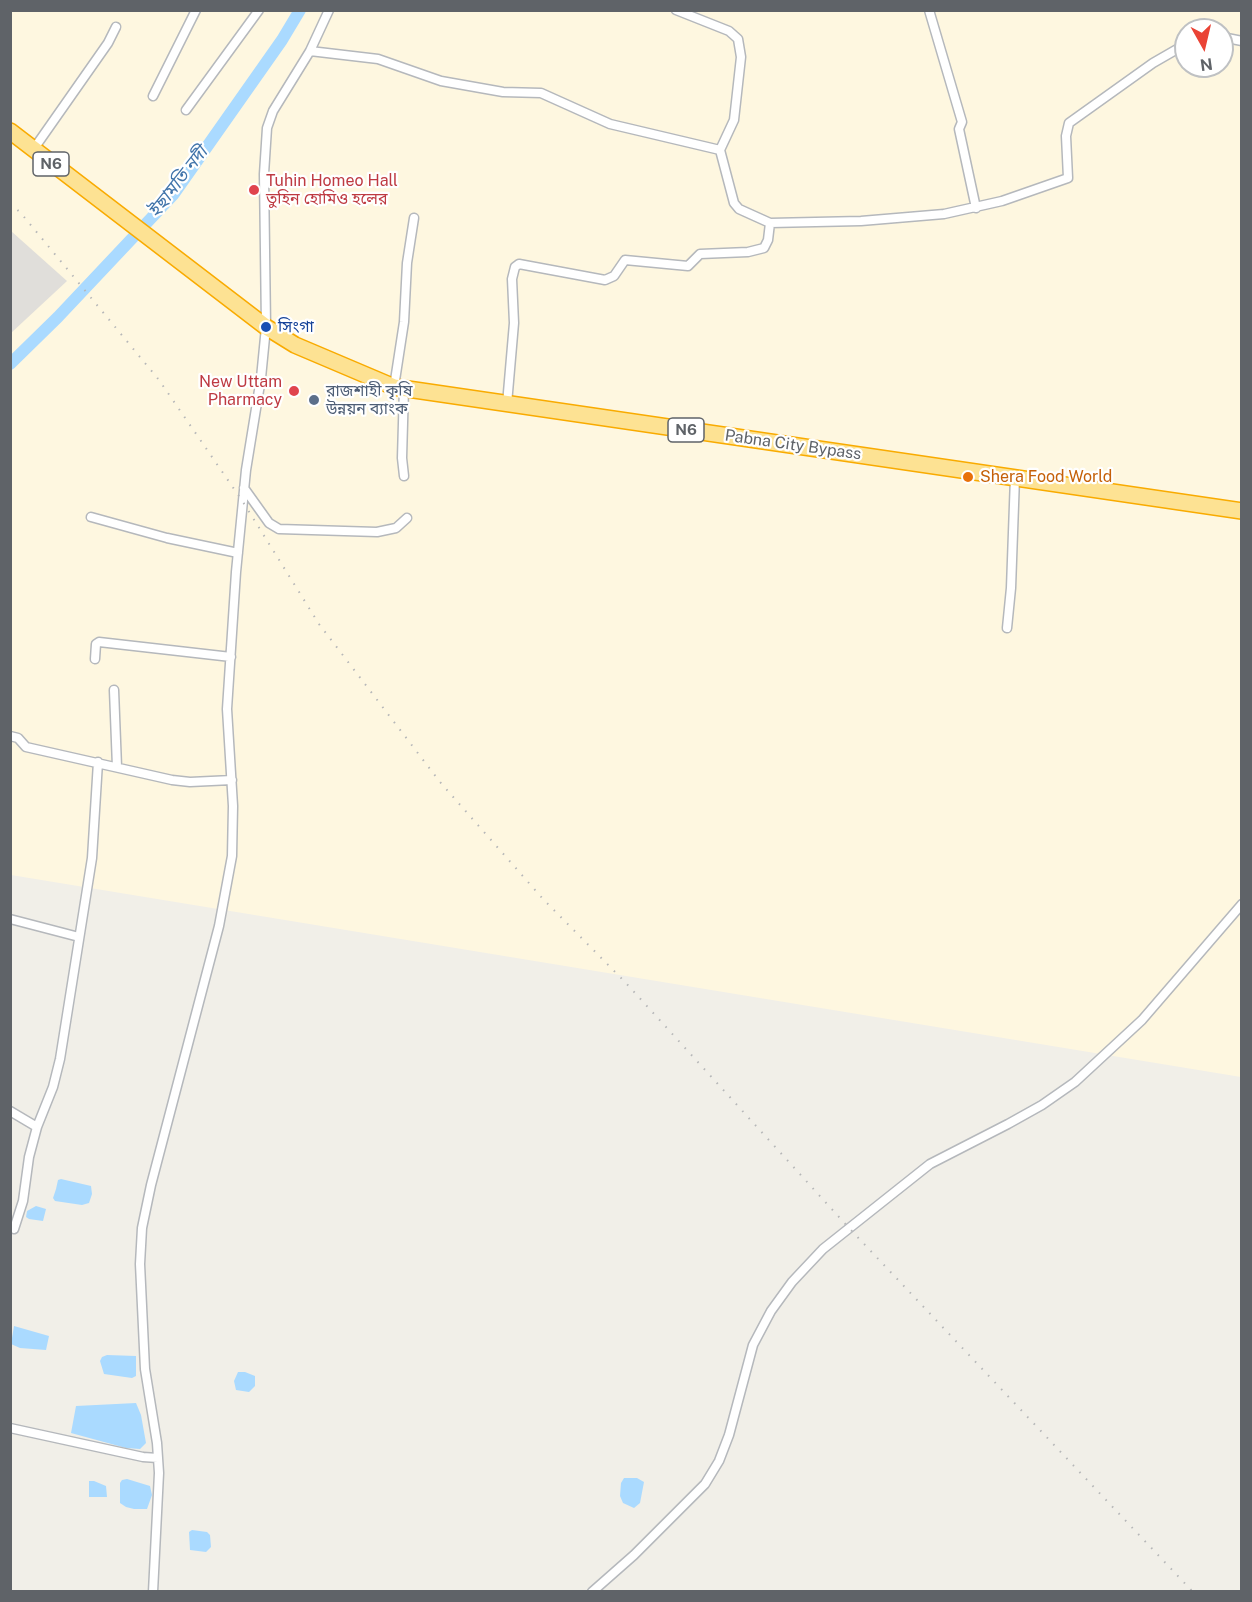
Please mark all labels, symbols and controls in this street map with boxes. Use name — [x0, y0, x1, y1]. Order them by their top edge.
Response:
north arrow — [1174, 18, 1234, 78]
text: N — [1199, 54, 1214, 75]
water label: ইছামতি নদী — [144, 142, 212, 222]
road number: N6 — [33, 152, 69, 176]
place label: Tuhin Homeo Hall তুহিন হোমিও হলের — [266, 171, 398, 209]
marker: Tuhin Homeo Hall তুহিন হোমিও হলের — [247, 183, 261, 197]
place label: সিংগা — [278, 317, 314, 337]
marker: সিংগা — [259, 320, 273, 334]
place label: New Uttam Pharmacy — [199, 372, 282, 410]
place label: রাজশাহী কৃষি উন্নয়ন ব্যাংক — [326, 381, 413, 419]
marker: New Uttam Pharmacy — [287, 384, 301, 398]
marker: রাজশাহী কৃষি উন্নয়ন ব্যাংক — [307, 393, 321, 407]
road number: N6 — [668, 418, 704, 442]
street label: Pabna City Bypass — [724, 426, 862, 464]
place label: Shera Food World — [980, 467, 1112, 487]
marker: Shera Food World — [961, 470, 975, 484]

